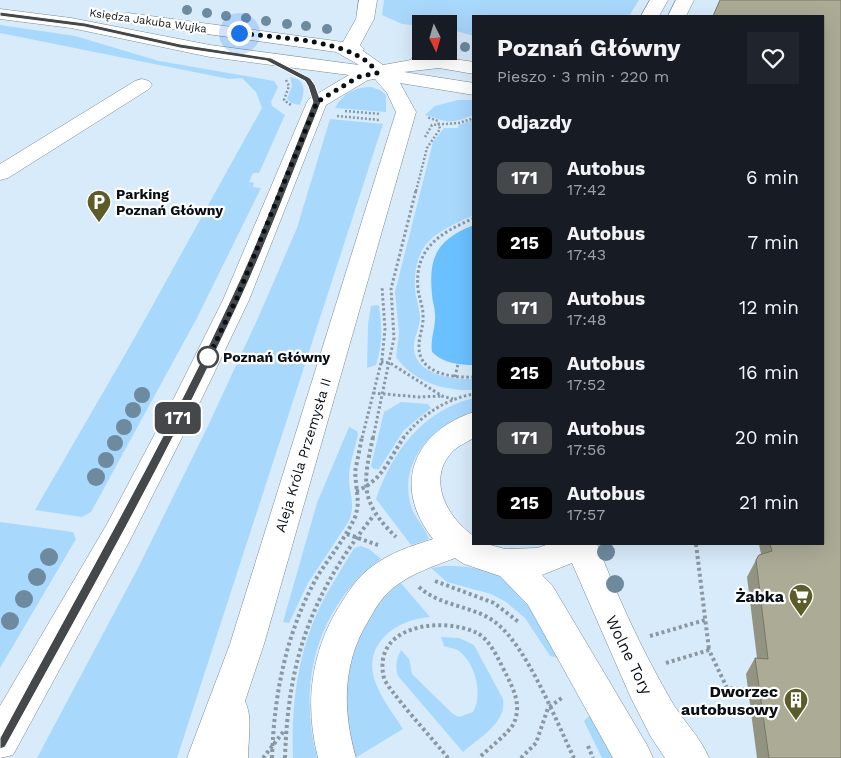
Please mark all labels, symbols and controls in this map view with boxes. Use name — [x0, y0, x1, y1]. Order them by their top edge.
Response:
street label: Księdza Jakuba Wujka — [88, 6, 208, 36]
north arrow — [412, 15, 458, 60]
map controls — [412, 15, 457, 60]
your location — [227, 21, 252, 46]
button: heart — [747, 32, 799, 84]
text: Poznań Główny — [497, 34, 681, 62]
text: Pieszo · 3 min · 220 m — [497, 67, 669, 86]
text: Odjazdy — [497, 111, 572, 134]
text: Autobus — [567, 157, 645, 180]
text: 6 min — [746, 166, 799, 189]
text: 171 — [511, 167, 538, 188]
text: 17:42 — [567, 180, 606, 199]
place label: Parking Poznań Główny — [116, 186, 223, 218]
parking icon: Parking Poznań Główny — [86, 189, 112, 223]
text: Autobus — [567, 222, 645, 245]
text: 7 min — [748, 231, 799, 254]
text: 215 — [510, 232, 539, 253]
text: 17:43 — [567, 245, 606, 264]
text: Autobus — [567, 287, 645, 310]
text: 12 min — [739, 296, 799, 319]
text: 171 — [511, 297, 538, 318]
text: 17:48 — [567, 310, 607, 329]
marker: Poznań Główny — [197, 346, 219, 368]
place label: Poznań Główny — [223, 349, 330, 365]
text: Autobus — [567, 352, 645, 375]
text: 16 min — [739, 361, 799, 384]
text: 215 — [510, 362, 539, 383]
text: 17:52 — [567, 375, 606, 394]
street label: Aleja Króla Przemysła II — [272, 376, 334, 534]
line badge: 171 — [149, 402, 207, 434]
text: 171 — [165, 407, 191, 428]
text: Autobus — [567, 417, 645, 440]
text: 20 min — [735, 426, 799, 449]
text: 171 — [511, 427, 538, 448]
text: 17:56 — [567, 440, 606, 459]
text: Autobus — [567, 482, 645, 505]
text: 21 min — [739, 491, 799, 514]
text: 215 — [510, 492, 539, 513]
text: 17:57 — [567, 505, 605, 524]
supermarket icon: Żabka — [788, 583, 814, 617]
place label: Żabka — [735, 587, 785, 606]
street label: Wolne Tory — [602, 612, 657, 698]
place label: Dworzec autobusowy — [681, 682, 779, 719]
building icon: Dworzec autobusowy — [783, 687, 809, 721]

